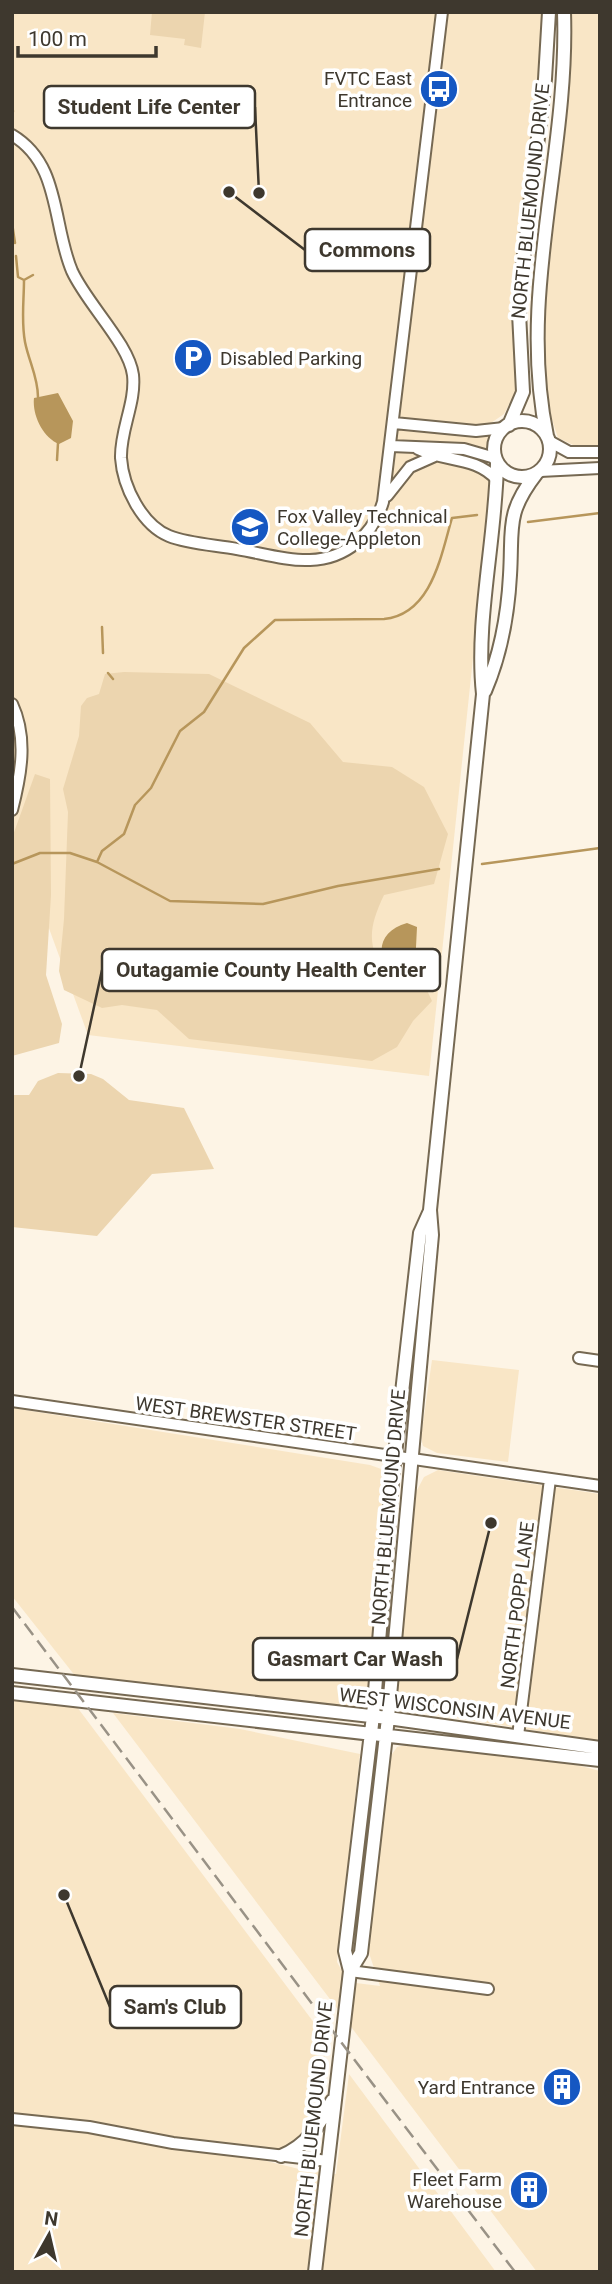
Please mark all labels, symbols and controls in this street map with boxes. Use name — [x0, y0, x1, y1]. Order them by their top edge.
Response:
scale bar — [18, 14, 156, 58]
text: 100 m — [28, 27, 87, 51]
place label: FVTC East Entrance — [324, 67, 412, 112]
bus stop icon: FVTC East Entrance — [418, 68, 460, 110]
street label: NORTH BLUEMOUND DRIVE — [507, 82, 554, 320]
callout: Student Life Center — [44, 86, 255, 128]
text: Student Life Center — [58, 95, 241, 119]
callout: Commons — [305, 229, 430, 271]
text: Commons — [319, 238, 415, 262]
parking icon: Disabled Parking — [172, 337, 214, 379]
place label: Disabled Parking — [220, 347, 362, 370]
place label: Fox Valley Technical College-Appleton — [277, 505, 448, 550]
school or university icon: Fox Valley Technical College-Appleton — [229, 506, 271, 548]
callout: Outagamie County Health Center — [102, 949, 440, 991]
text: Outagamie County Health Center — [116, 958, 426, 982]
street label: NORTH BLUEMOUND DRIVE — [367, 1388, 410, 1626]
street label: WEST BREWSTER STREET — [134, 1392, 358, 1445]
street label: NORTH POPP LANE — [496, 1520, 539, 1690]
callout: Gasmart Car Wash — [253, 1638, 457, 1680]
text: Gasmart Car Wash — [267, 1647, 443, 1671]
street label: WEST WISCONSIN AVENUE — [338, 1683, 572, 1734]
callout: Sam's Club — [110, 1986, 241, 2028]
text: Sam's Club — [124, 1995, 227, 2019]
street label: NORTH BLUEMOUND DRIVE — [290, 2000, 337, 2238]
building icon: Yard Entrance — [541, 2066, 583, 2108]
place label: Yard Entrance — [418, 2076, 535, 2099]
place label: Fleet Farm Warehouse — [407, 2168, 502, 2213]
building icon: Fleet Farm Warehouse — [508, 2169, 550, 2211]
north arrow — [14, 2200, 84, 2270]
text: N — [43, 2206, 60, 2231]

